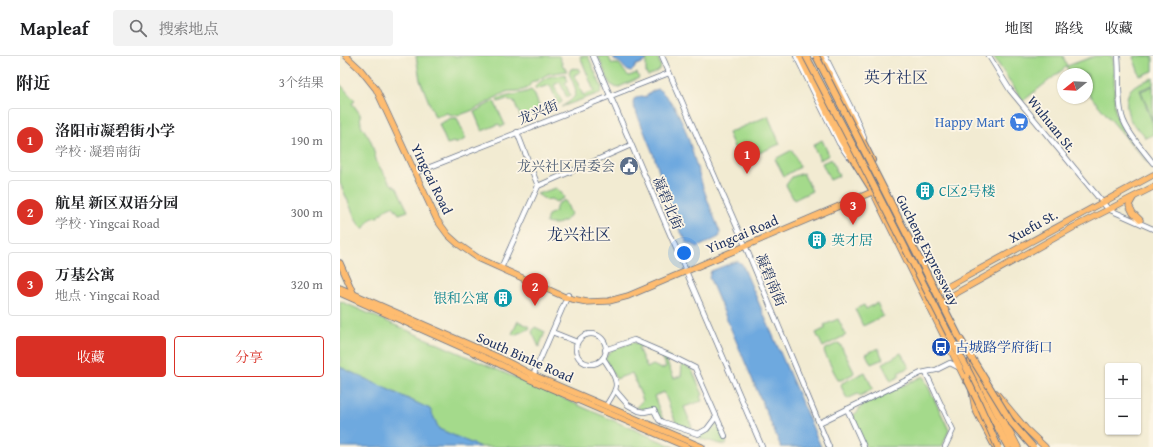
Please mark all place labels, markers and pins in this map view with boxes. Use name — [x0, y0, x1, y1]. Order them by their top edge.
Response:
supermarket icon: Happy Mart — [1008, 111, 1030, 133]
place label: Happy Mart — [935, 112, 1005, 132]
pin: 1 — [734, 141, 760, 174]
public building icon: 龙兴社区居委会 — [618, 155, 640, 177]
place label: 龙兴社区居委会 — [517, 156, 615, 176]
building icon: C区2号楼 — [914, 180, 936, 202]
place label: C区2号楼 — [939, 181, 995, 201]
pin: 3 — [840, 192, 866, 225]
building icon: 英才居 — [806, 229, 828, 251]
place label: 英才居 — [831, 230, 873, 250]
pin: 2 — [522, 273, 548, 306]
building icon: 银和公寓 — [492, 287, 514, 309]
place label: 银和公寓 — [433, 288, 489, 308]
bus stop icon: 古城路学府街口 — [930, 336, 952, 358]
place label: 古城路学府街口 — [955, 337, 1053, 357]

